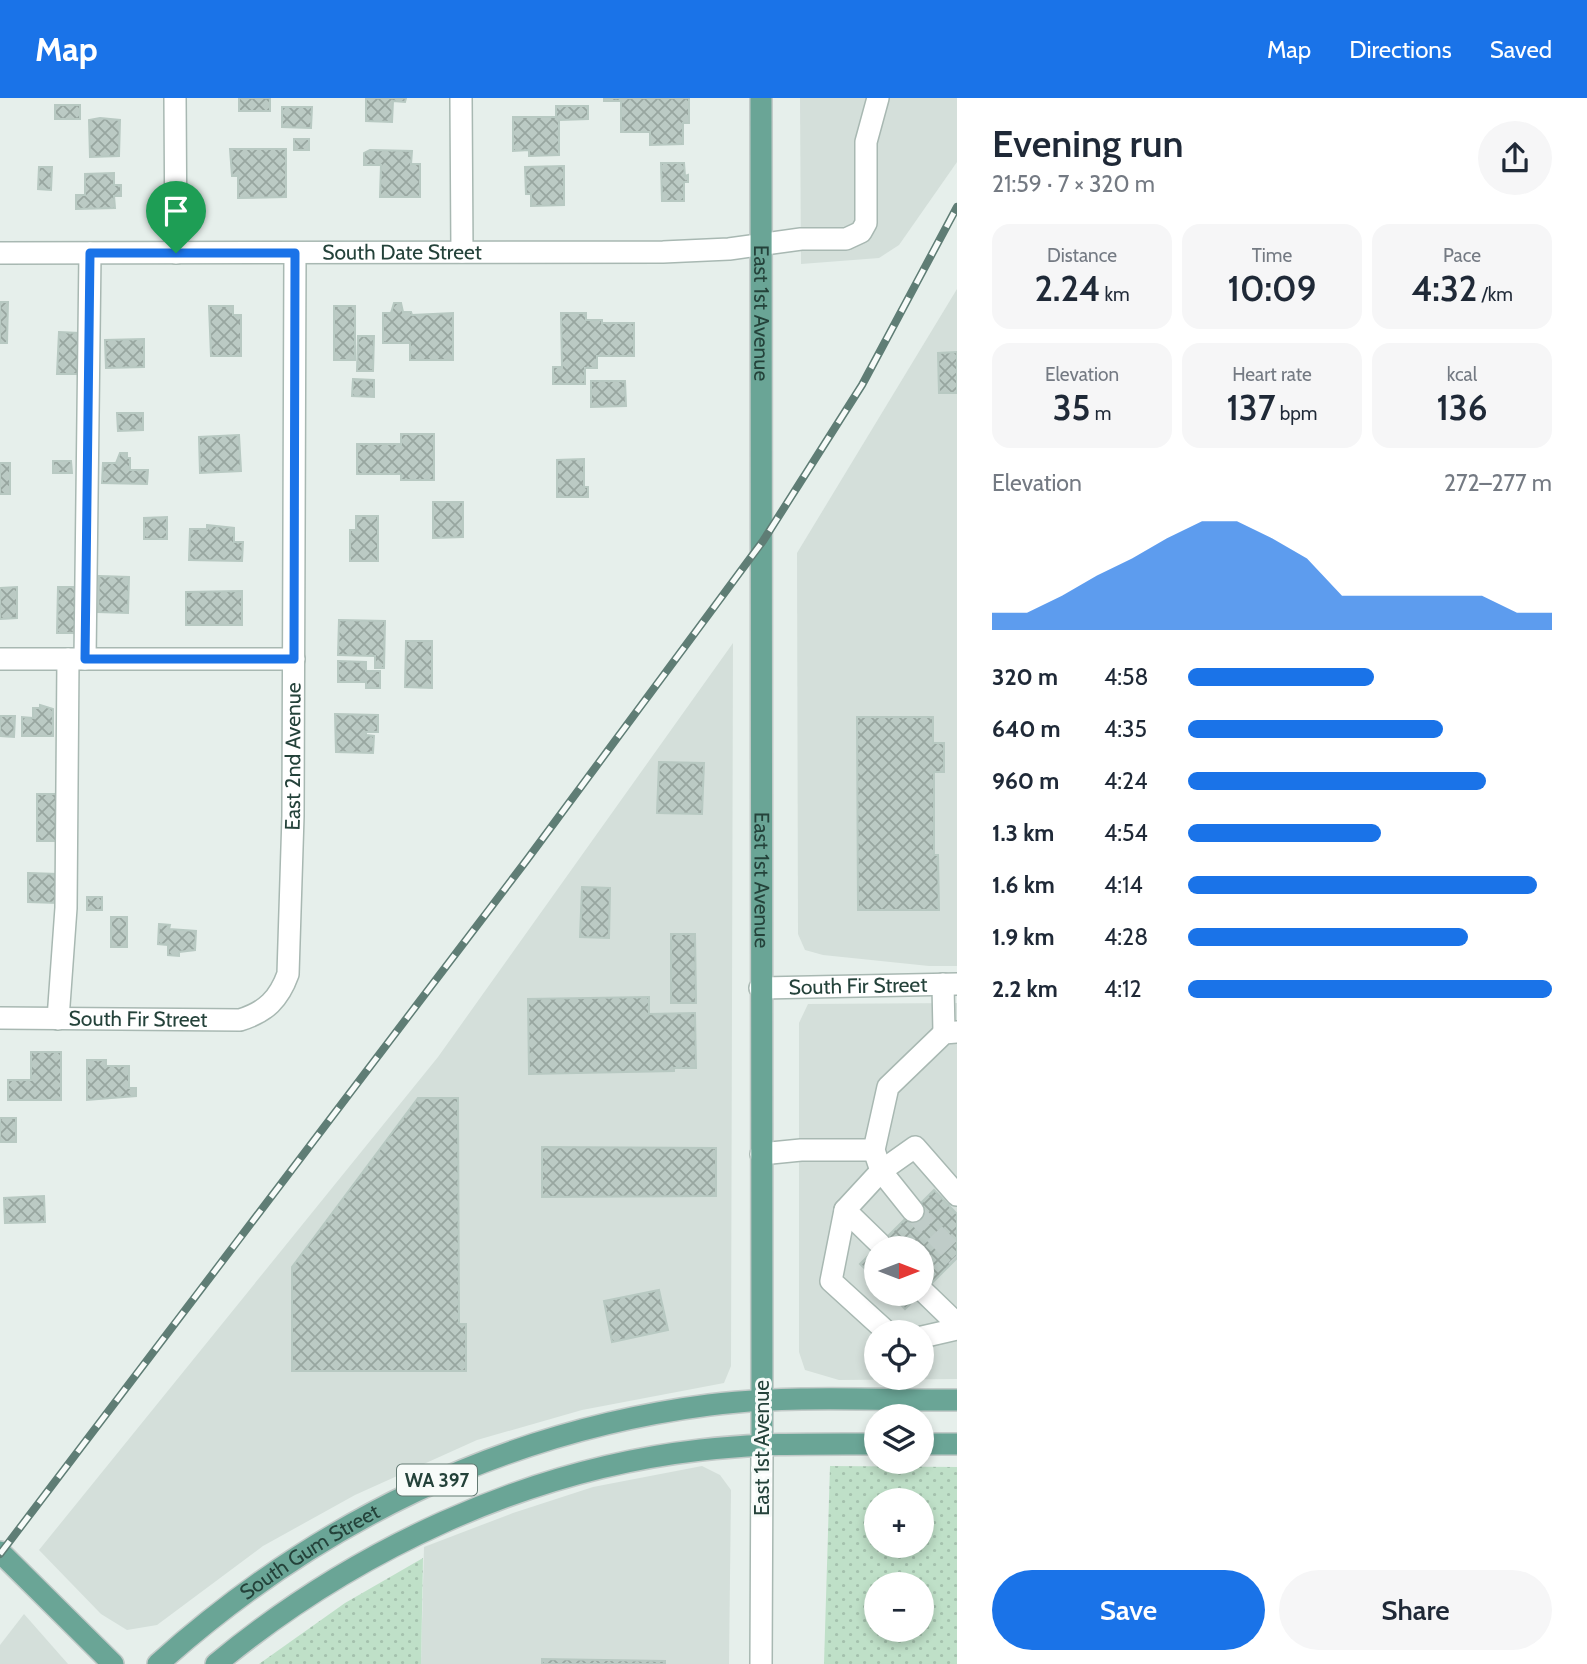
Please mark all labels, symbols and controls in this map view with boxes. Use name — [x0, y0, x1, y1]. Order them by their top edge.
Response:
text: Map — [35, 29, 98, 69]
text: Map — [1267, 35, 1311, 64]
text: Directions — [1349, 35, 1452, 64]
text: Saved — [1490, 35, 1552, 64]
text: Evening run — [992, 120, 1184, 167]
button: share — [1478, 121, 1552, 195]
text: 21:59 · 7 × 320 m — [992, 170, 1155, 198]
pin — [146, 181, 206, 253]
icon: arrive — [157, 192, 195, 230]
street label: South Date Street — [322, 239, 482, 265]
text: Distance — [1047, 244, 1117, 267]
text: Time — [1252, 244, 1292, 267]
text: Pace — [1443, 244, 1481, 267]
street label: East 1st Avenue — [749, 245, 774, 381]
text: 2.24 — [1034, 267, 1100, 310]
text: 10:09 — [1228, 267, 1316, 310]
text: 4:32 — [1411, 267, 1477, 310]
text: km — [1100, 283, 1130, 306]
text: /km — [1477, 283, 1513, 306]
text: Elevation — [1045, 363, 1119, 386]
text: Heart rate — [1232, 363, 1312, 386]
text: kcal — [1447, 363, 1477, 386]
text: 35 — [1053, 386, 1090, 429]
text: 137 — [1226, 386, 1275, 429]
text: 136 — [1437, 386, 1488, 429]
text: m — [1090, 402, 1111, 425]
text: bpm — [1275, 402, 1318, 425]
text: Elevation — [992, 469, 1082, 497]
text: 272–277 m — [1444, 469, 1552, 497]
text: 320 m — [992, 663, 1058, 691]
text: 4:58 — [1104, 663, 1148, 691]
street label: East 2nd Avenue — [280, 682, 305, 831]
text: 640 m — [992, 715, 1061, 743]
text: 4:35 — [1104, 715, 1147, 743]
text: 960 m — [992, 767, 1059, 795]
text: 4:24 — [1104, 767, 1147, 795]
street label: East 1st Avenue — [750, 812, 775, 948]
text: 1.3 km — [992, 819, 1054, 847]
text: 4:54 — [1104, 819, 1148, 847]
text: 1.6 km — [992, 871, 1055, 899]
text: 4:14 — [1104, 871, 1143, 899]
text: 1.9 km — [992, 923, 1055, 951]
text: 4:28 — [1104, 923, 1148, 951]
street label: South Fir Street — [788, 972, 928, 999]
text: 2.2 km — [992, 975, 1058, 1003]
text: 4:12 — [1104, 975, 1142, 1003]
street label: South Fir Street — [69, 1006, 207, 1032]
north arrow — [864, 1236, 934, 1306]
map controls — [864, 1236, 934, 1642]
button: locate — [864, 1320, 934, 1390]
street label: East 1st Avenue — [749, 1380, 774, 1516]
button: layers — [864, 1404, 934, 1474]
road number: WA 397 — [397, 1464, 477, 1496]
button: + — [864, 1488, 934, 1558]
street label: South Gum Street — [235, 1499, 384, 1605]
button: Save — [992, 1570, 1265, 1650]
button: Share — [1279, 1570, 1552, 1650]
button: − — [864, 1572, 934, 1642]

